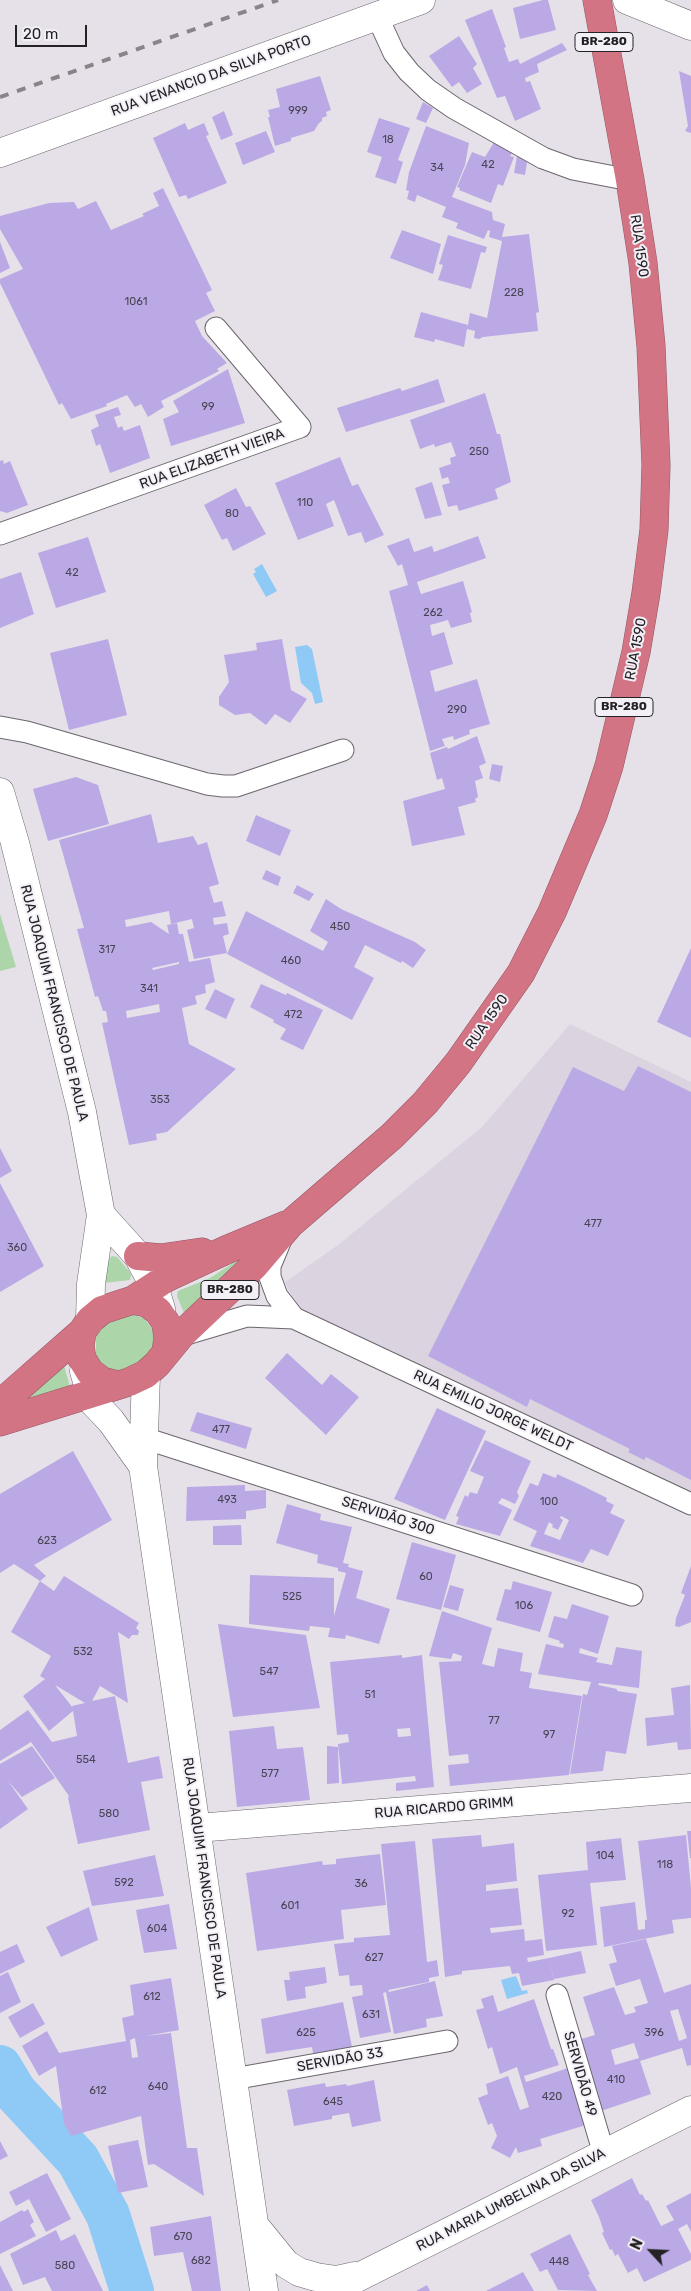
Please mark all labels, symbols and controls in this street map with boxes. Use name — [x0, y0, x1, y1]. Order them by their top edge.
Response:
scale bar — [18, 15, 90, 47]
text: 20 m — [23, 25, 58, 43]
street label: RUA VENANCIO DA SILVA PORTO — [109, 32, 313, 120]
road number: BR-280 — [575, 32, 633, 52]
house number: 999 — [288, 104, 308, 118]
house number: 18 — [382, 133, 394, 147]
house number: 42 — [481, 158, 495, 172]
house number: 34 — [430, 161, 444, 175]
street label: RUA 1590 — [626, 214, 652, 278]
house number: 228 — [504, 286, 524, 300]
house number: 1061 — [125, 295, 147, 309]
house number: 99 — [201, 400, 215, 414]
street label: RUA ELIZABETH VIEIRA — [137, 425, 287, 493]
house number: 250 — [469, 445, 489, 459]
house number: 110 — [297, 496, 313, 510]
house number: 80 — [225, 507, 239, 521]
house number: 42 — [65, 566, 79, 580]
house number: 262 — [423, 606, 443, 620]
street label: RUA 1590 — [622, 616, 650, 682]
road number: BR-280 — [595, 698, 653, 716]
house number: 290 — [447, 703, 467, 717]
street label: RUA JOAQUIM FRANCISCO DE PAULA — [16, 883, 92, 1123]
house number: 450 — [330, 920, 350, 934]
house number: 317 — [99, 943, 115, 957]
house number: 460 — [281, 954, 301, 968]
house number: 341 — [140, 982, 158, 996]
street label: RUA 1590 — [462, 991, 512, 1053]
house number: 472 — [284, 1008, 302, 1022]
house number: 353 — [150, 1093, 170, 1107]
house number: 477 — [584, 1217, 602, 1231]
house number: 360 — [7, 1241, 27, 1255]
road number: BR-280 — [201, 1280, 259, 1300]
street label: RUA EMILIO JORGE WELDT — [411, 1367, 575, 1455]
house number: 477 — [212, 1423, 230, 1437]
house number: 493 — [217, 1493, 237, 1507]
street label: SERVIDÃO 300 — [339, 1493, 437, 1539]
house number: 100 — [540, 1495, 558, 1509]
house number: 623 — [37, 1534, 57, 1548]
house number: 60 — [419, 1570, 433, 1584]
house number: 525 — [282, 1590, 302, 1604]
house number: 106 — [515, 1599, 533, 1613]
house number: 532 — [73, 1645, 93, 1659]
house number: 547 — [260, 1665, 278, 1679]
house number: 51 — [364, 1688, 376, 1702]
house number: 77 — [488, 1714, 500, 1728]
house number: 97 — [543, 1728, 555, 1742]
house number: 554 — [76, 1753, 96, 1767]
street label: RUA JOAQUIM FRANCISCO DE PAULA — [179, 1756, 229, 2000]
house number: 577 — [261, 1767, 279, 1781]
street label: RUA RICARDO GRIMM — [374, 1794, 514, 1822]
house number: 580 — [99, 1807, 119, 1821]
house number: 104 — [596, 1849, 614, 1863]
house number: 118 — [657, 1858, 673, 1872]
house number: 592 — [114, 1876, 134, 1890]
house number: 36 — [354, 1877, 368, 1891]
house number: 601 — [281, 1899, 299, 1913]
house number: 92 — [562, 1907, 574, 1921]
house number: 604 — [147, 1922, 167, 1936]
house number: 627 — [365, 1951, 383, 1965]
house number: 612 — [143, 1990, 161, 2004]
house number: 631 — [362, 2008, 380, 2022]
house number: 625 — [296, 2026, 316, 2040]
house number: 396 — [644, 2026, 664, 2040]
street label: SERVIDÃO 49 — [560, 2030, 600, 2118]
street label: SERVIDÃO 33 — [295, 2044, 385, 2076]
house number: 410 — [607, 2073, 625, 2087]
house number: 640 — [148, 2080, 168, 2094]
house number: 612 — [89, 2084, 107, 2098]
house number: 420 — [542, 2090, 562, 2104]
house number: 645 — [323, 2095, 343, 2109]
street label: RUA MARIA UMBELINA DA SILVA — [414, 2145, 608, 2255]
north arrow — [626, 2226, 676, 2276]
house number: 670 — [174, 2230, 192, 2244]
text: N — [627, 2236, 647, 2253]
house number: 682 — [191, 2254, 211, 2268]
house number: 448 — [549, 2255, 569, 2269]
house number: 580 — [55, 2259, 75, 2273]

